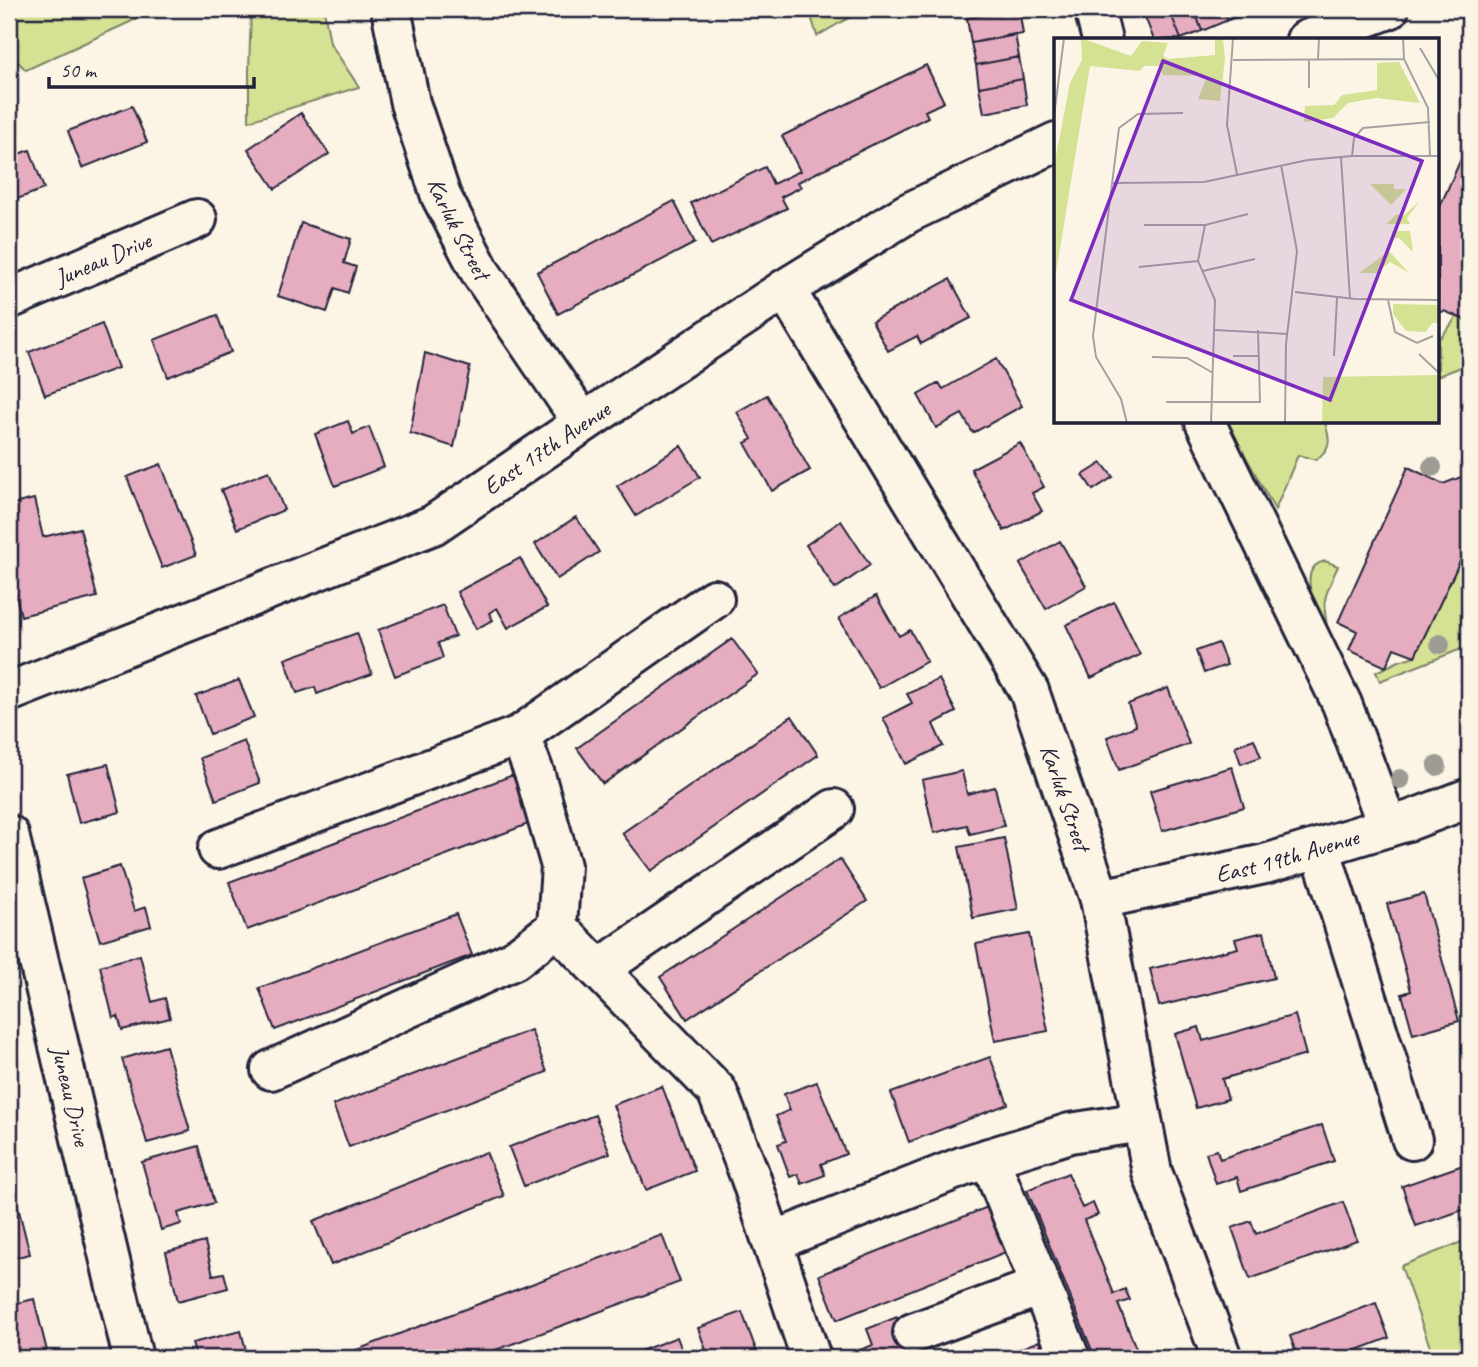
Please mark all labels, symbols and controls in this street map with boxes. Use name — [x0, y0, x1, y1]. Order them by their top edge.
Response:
inset map — [1054, 38, 1440, 424]
scale bar — [49, 46, 254, 90]
text: 50 m — [60, 57, 98, 83]
street label: Karluk Street — [421, 174, 498, 288]
street label: Juneau Drive — [49, 224, 158, 293]
street label: East 17th Avenue — [477, 393, 618, 501]
street label: Karluk Street — [1033, 741, 1098, 857]
street label: East 19th Avenue — [1213, 821, 1364, 889]
street label: Juneau Drive — [44, 1042, 98, 1151]

